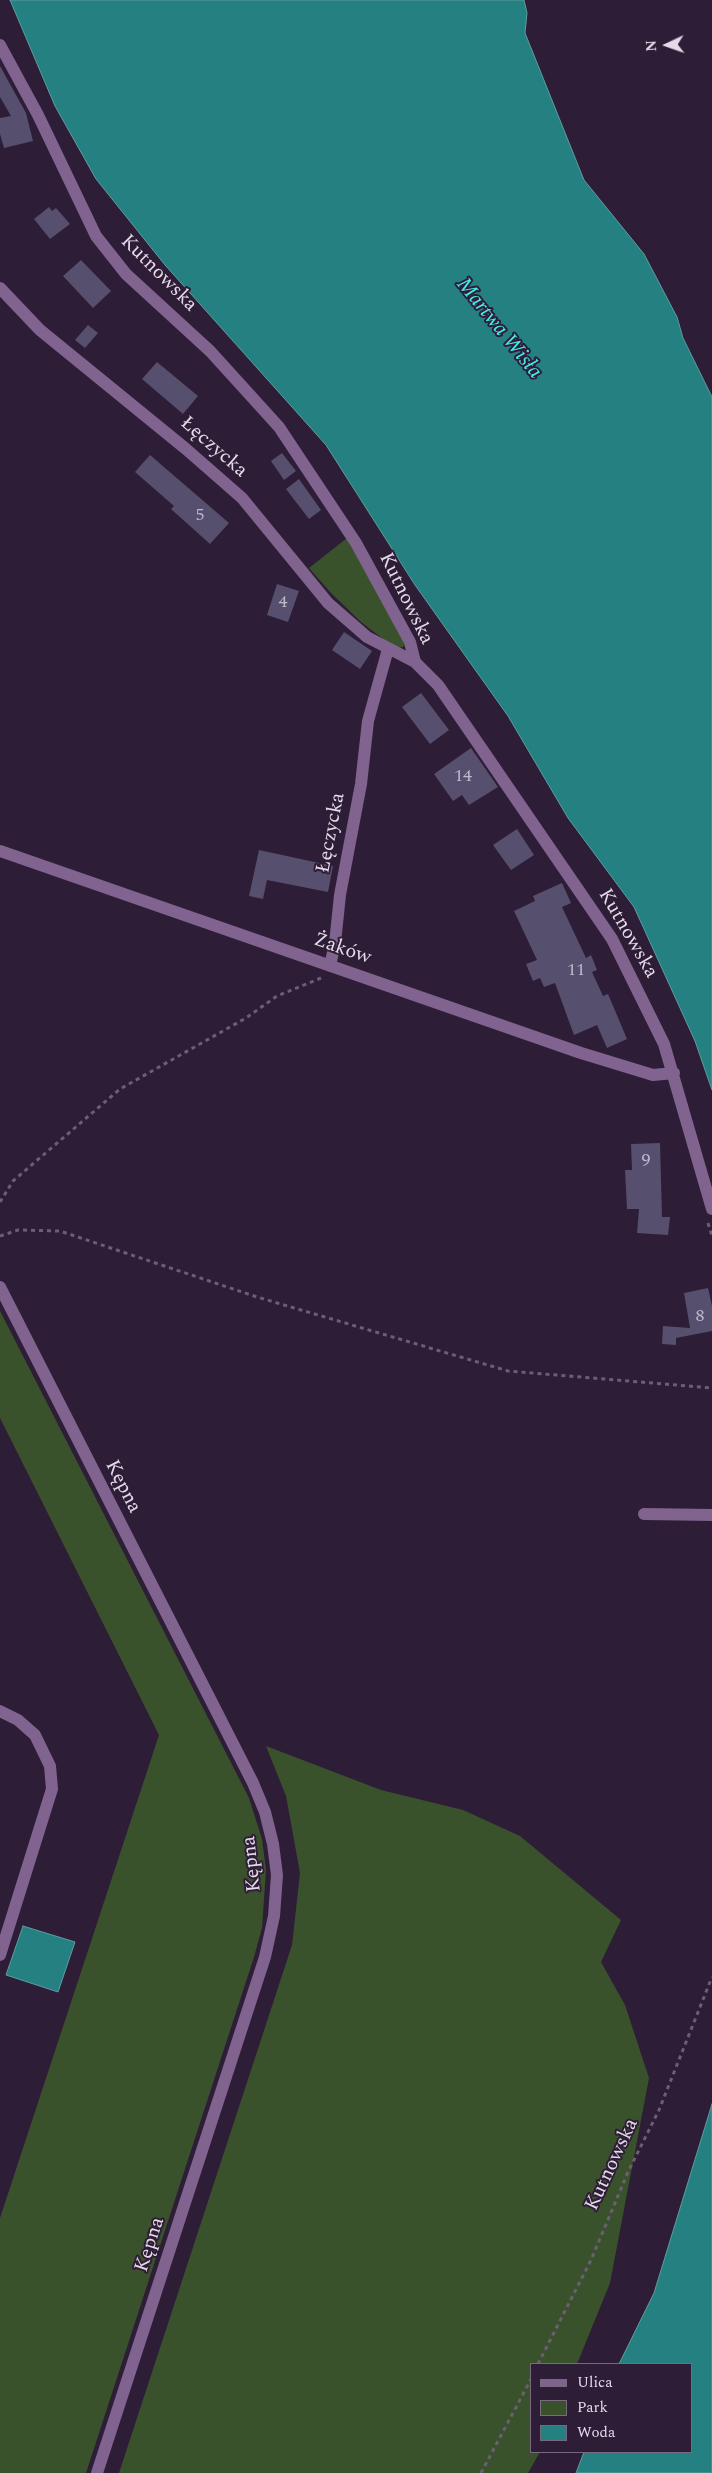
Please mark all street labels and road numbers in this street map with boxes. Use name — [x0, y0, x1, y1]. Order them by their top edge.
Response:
street label: Kutnowska — [114, 230, 202, 318]
street label: Łęczycka — [174, 412, 252, 484]
street label: Kutnowska — [373, 549, 437, 649]
street label: Łęczycka — [312, 791, 352, 875]
street label: Kutnowska — [592, 885, 662, 983]
street label: Żaków — [310, 929, 374, 971]
street label: Kępna — [99, 1456, 145, 1518]
street label: Kępna — [238, 1835, 268, 1893]
street label: Kutnowska — [581, 2115, 645, 2215]
street label: Kępna — [131, 2215, 171, 2275]

